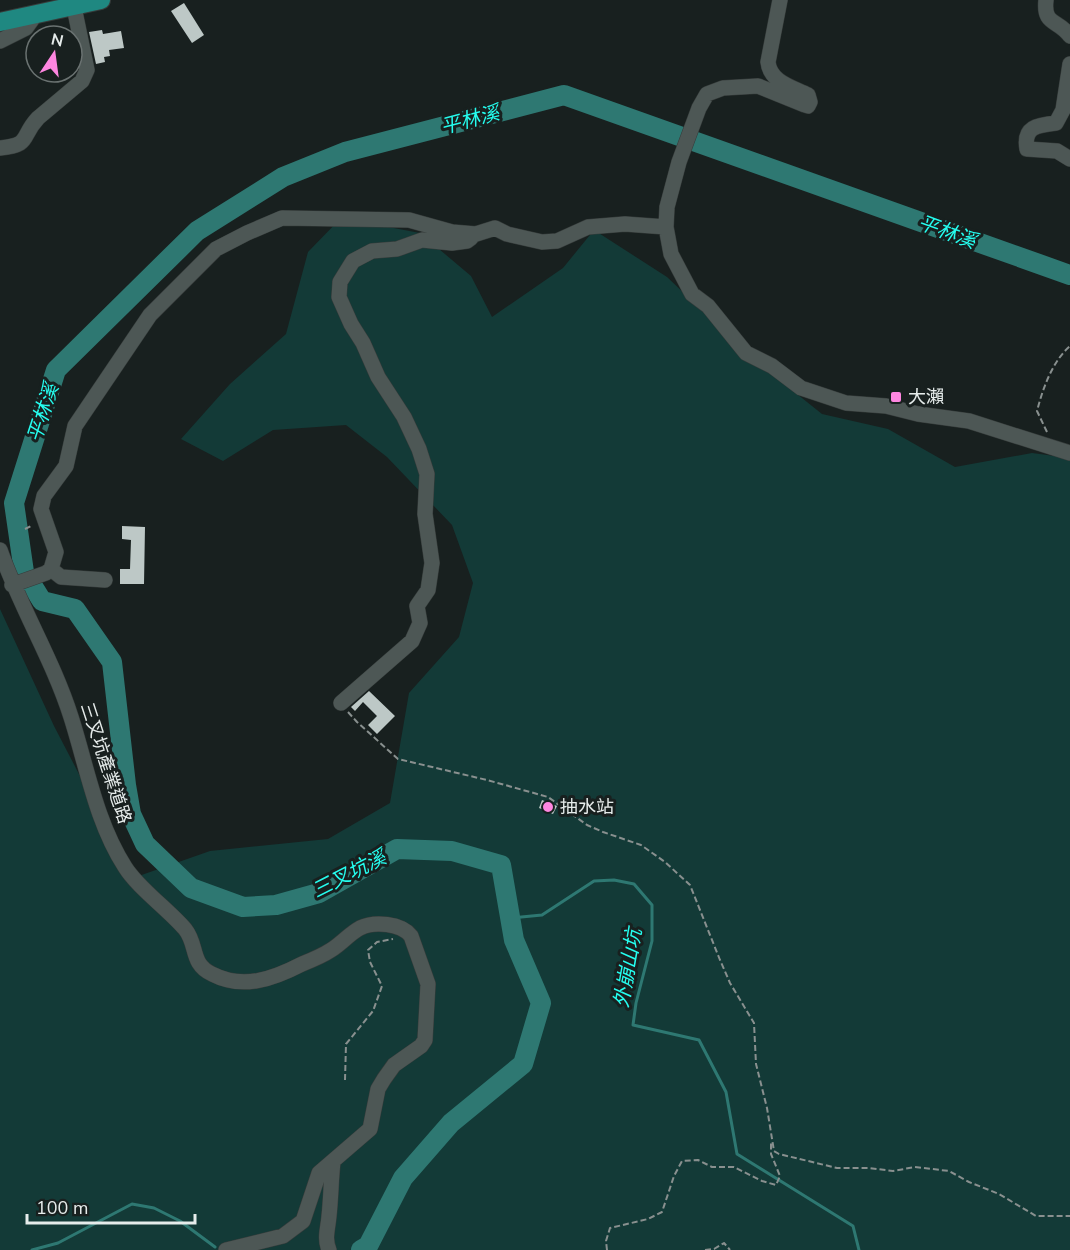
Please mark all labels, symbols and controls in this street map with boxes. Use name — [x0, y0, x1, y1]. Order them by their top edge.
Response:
north arrow — [24, 24, 84, 84]
text: N — [49, 28, 65, 52]
water label: 平林溪 — [438, 98, 505, 141]
water label: 平林溪 — [914, 209, 983, 256]
water label: 平林溪 — [21, 377, 66, 446]
place label: 大瀨 — [908, 385, 944, 409]
marker: 大瀨 — [889, 390, 903, 404]
street label: 三叉坑產業道路 — [75, 699, 137, 827]
place label: 抽水站 — [560, 795, 614, 819]
marker: 抽水站 — [541, 800, 555, 814]
water label: 三叉坑溪 — [307, 842, 393, 904]
water label: 外崩山坑 — [608, 923, 649, 1010]
scale bar — [27, 1187, 195, 1225]
text: 100 m — [36, 1196, 88, 1220]

